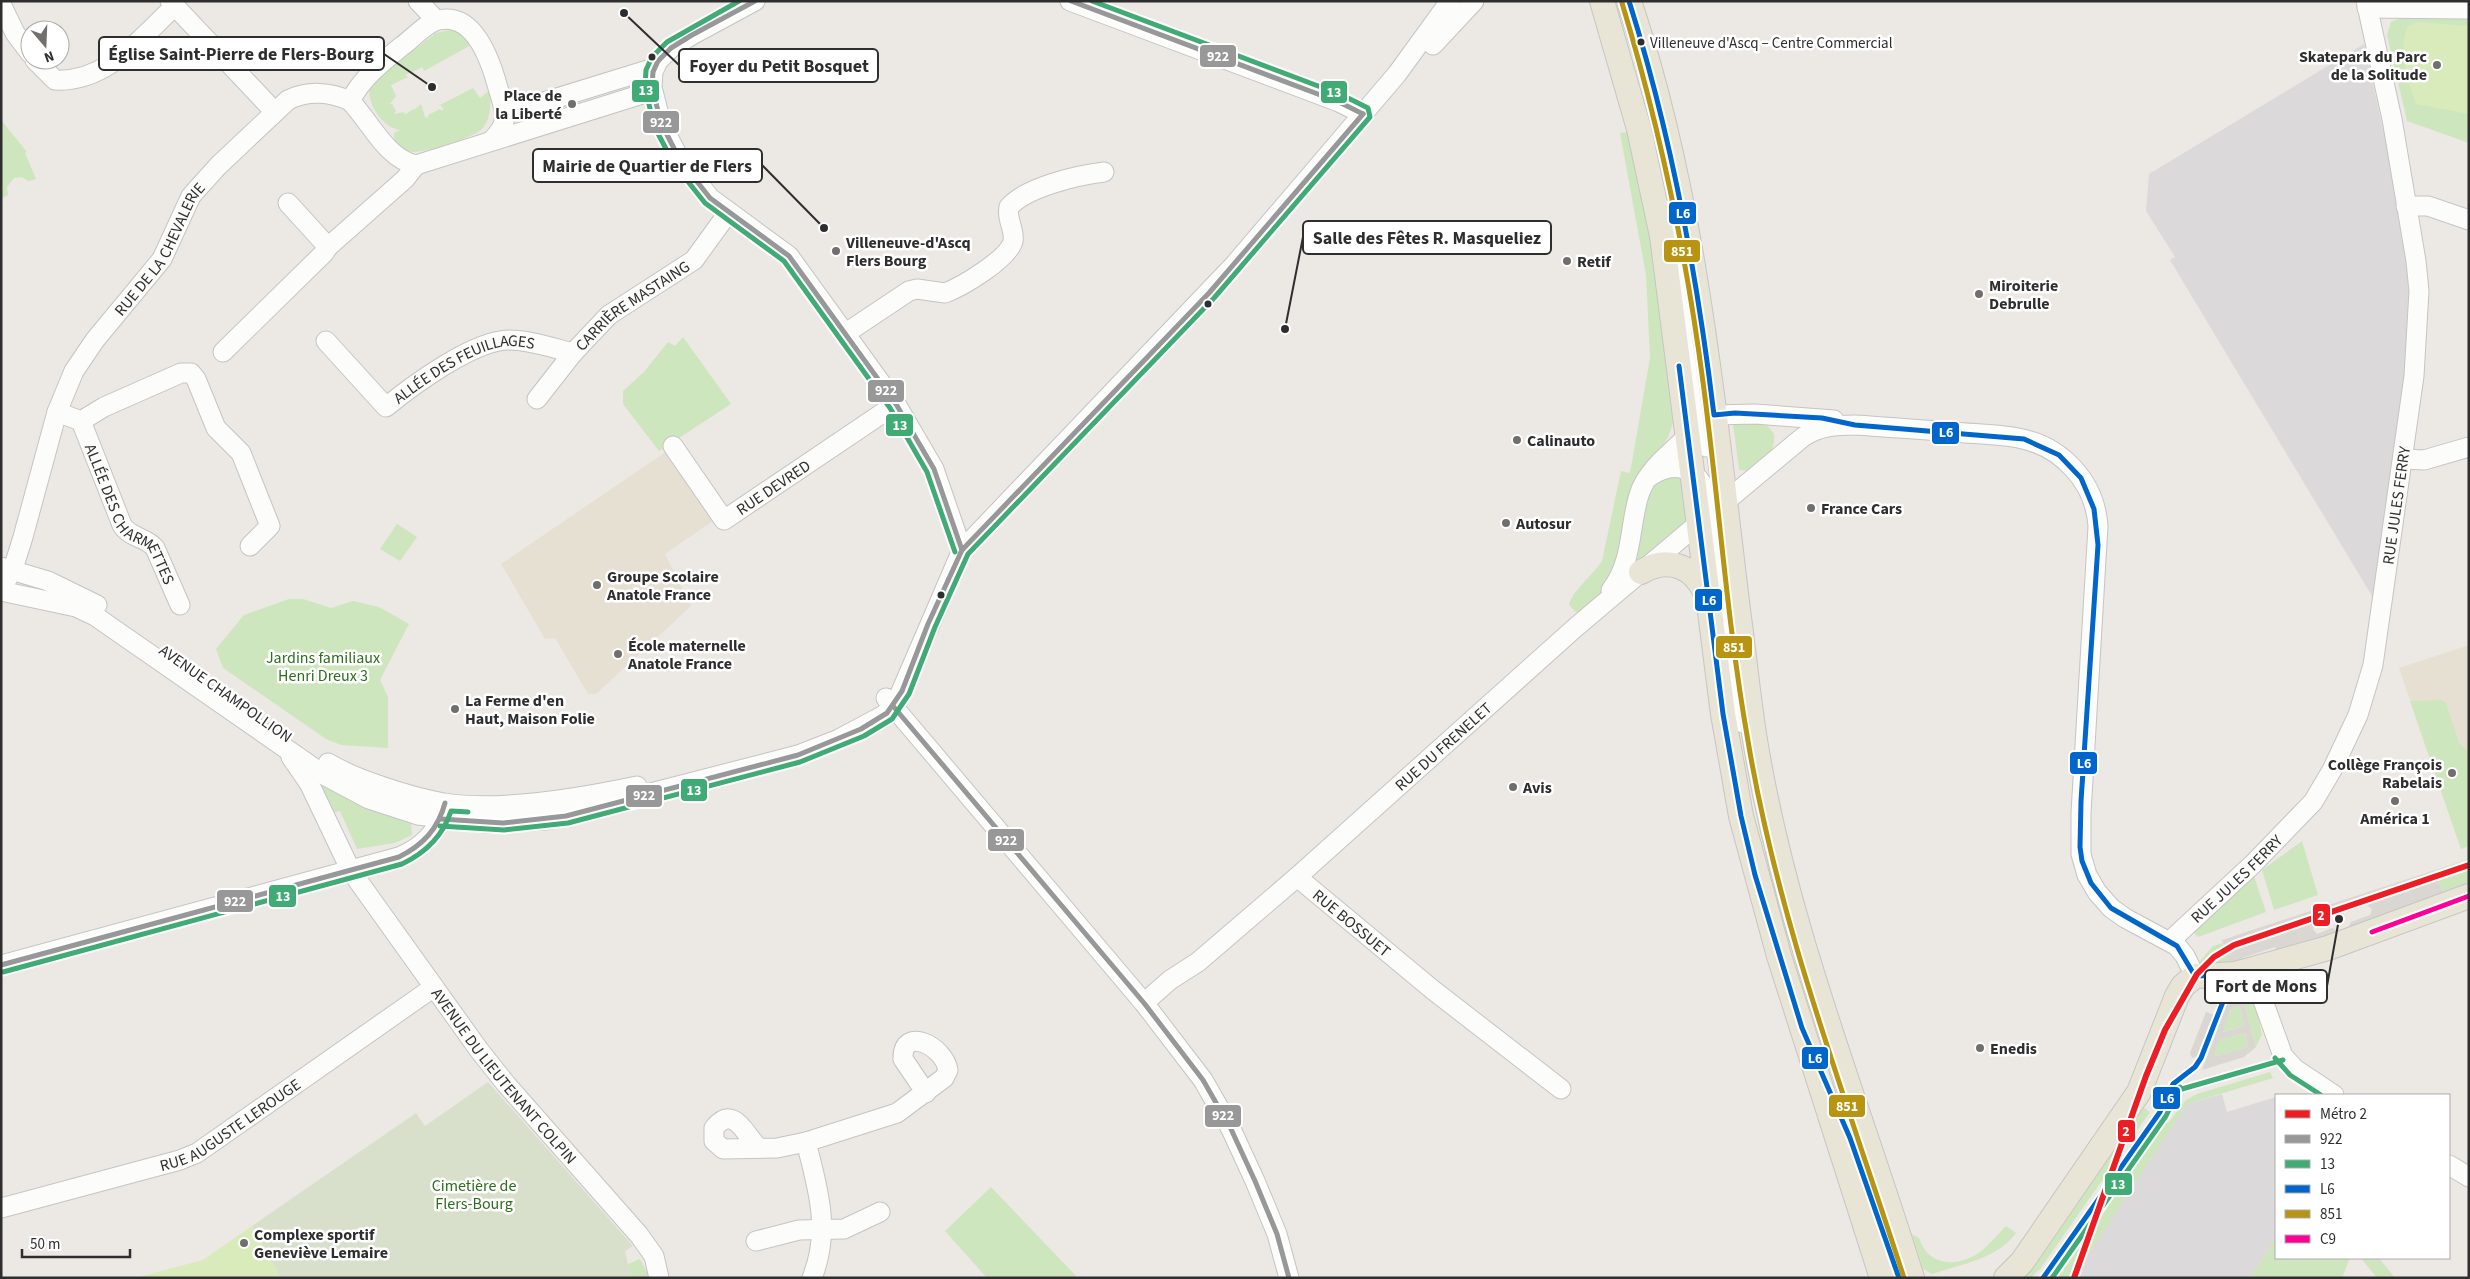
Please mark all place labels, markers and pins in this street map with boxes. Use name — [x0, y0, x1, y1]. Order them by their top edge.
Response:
place label: Villeneuve d'Ascq – Centre Commercial — [1650, 33, 1893, 54]
callout: Église Saint-Pierre de Flers-Bourg — [99, 37, 384, 70]
marker: Villeneuve d'Ascq – Centre Commercial — [1636, 37, 1646, 47]
place label: Skatepark du Parc de la Solitude — [2299, 46, 2427, 86]
callout: Foyer du Petit Bosquet — [679, 49, 878, 82]
unlabelled marker — [647, 52, 657, 62]
marker: Skatepark du Parc de la Solitude — [2431, 59, 2443, 71]
place label: Place de la Liberté — [495, 85, 562, 125]
marker: Place de la Liberté — [566, 98, 578, 110]
callout: Mairie de Quartier de Flers — [533, 149, 762, 182]
callout: Salle des Fêtes R. Masqueliez — [1303, 221, 1551, 254]
place label: Villeneuve-d'Ascq Flers Bourg — [845, 232, 971, 272]
marker: Villeneuve-d'Ascq Flers Bourg — [830, 245, 842, 257]
place label: Retif — [1577, 251, 1611, 273]
marker: Retif — [1561, 255, 1573, 267]
place label: Miroiterie Debrulle — [1989, 275, 2058, 315]
marker: Miroiterie Debrulle — [1973, 288, 1985, 300]
unlabelled marker — [1203, 299, 1213, 309]
place label: Calinauto — [1527, 430, 1595, 452]
marker: Calinauto — [1511, 434, 1523, 446]
place label: France Cars — [1821, 498, 1902, 520]
marker: France Cars — [1805, 502, 1817, 514]
place label: Autosur — [1515, 513, 1572, 535]
marker: Autosur — [1500, 517, 1512, 529]
place label: Groupe Scolaire Anatole France — [606, 566, 719, 606]
marker: Groupe Scolaire Anatole France — [591, 579, 603, 591]
unlabelled marker — [936, 590, 946, 600]
place label: École maternelle Anatole France — [627, 635, 746, 675]
marker: École maternelle Anatole France — [612, 648, 624, 660]
place label: La Ferme d'en Haut, Maison Folie — [465, 690, 595, 730]
marker: La Ferme d'en Haut, Maison Folie — [449, 703, 461, 715]
place label: Collège François Rabelais — [2328, 754, 2442, 794]
marker: Collège François Rabelais — [2446, 767, 2458, 779]
place label: Avis — [1522, 777, 1552, 799]
marker: Avis — [1507, 781, 1519, 793]
marker: América 1 — [2389, 795, 2401, 807]
place label: América 1 — [2359, 808, 2430, 830]
callout: Fort de Mons — [2205, 970, 2327, 1003]
place label: Enedis — [1990, 1038, 2037, 1060]
marker: Enedis — [1974, 1042, 1986, 1054]
place label: Complexe sportif Geneviève Lemaire — [254, 1224, 388, 1264]
marker: Complexe sportif Geneviève Lemaire — [238, 1237, 250, 1249]

